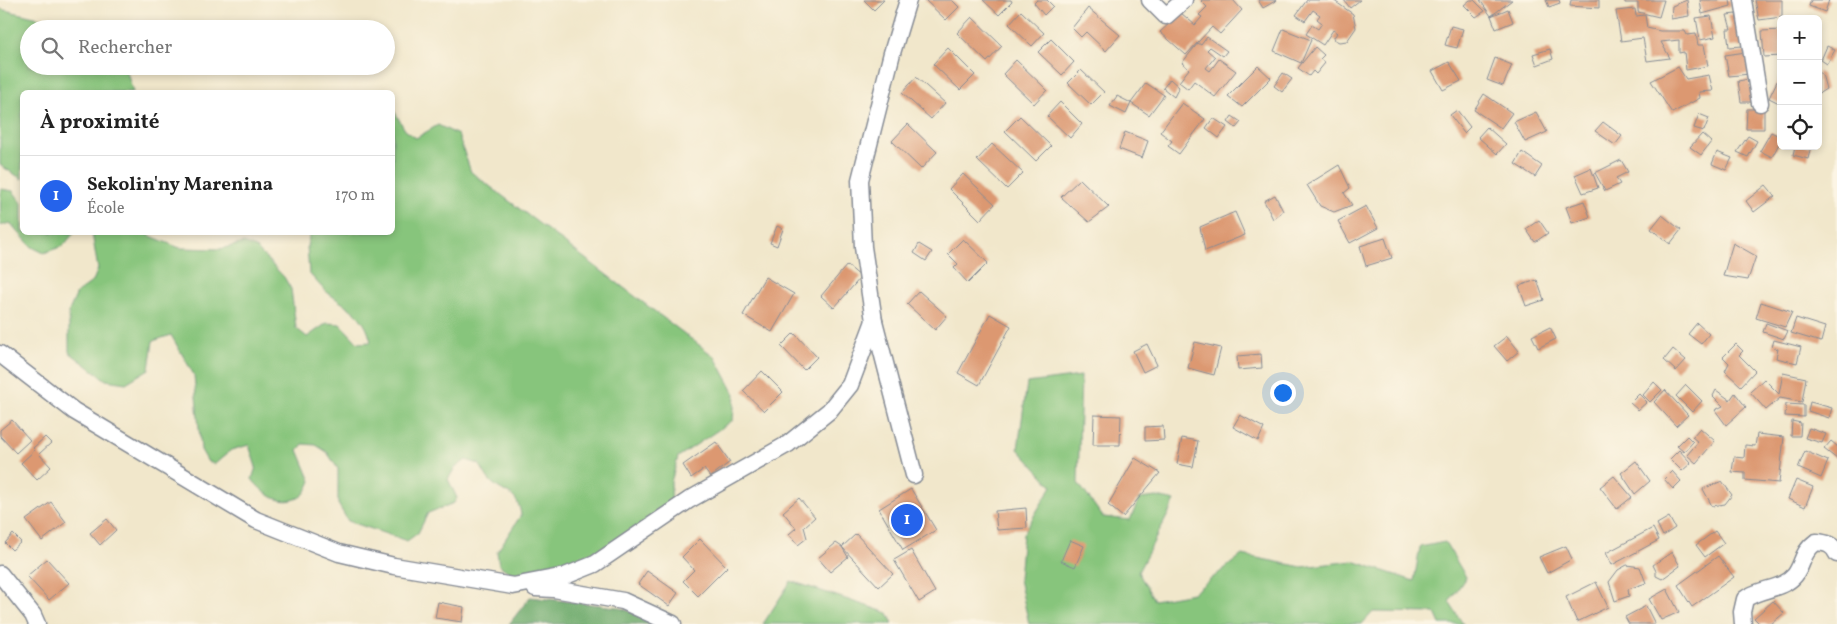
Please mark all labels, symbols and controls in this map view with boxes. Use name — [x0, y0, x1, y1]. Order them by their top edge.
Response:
map controls — [1777, 15, 1822, 150]
button: + — [1777, 15, 1822, 60]
search box — [20, 20, 395, 75]
icon: search — [38, 34, 66, 62]
text: Rechercher — [78, 35, 172, 61]
button: − — [1777, 60, 1822, 105]
button: locate — [1777, 105, 1822, 150]
text: À proximité — [40, 108, 159, 137]
text: Sekolin'ny Marenina — [87, 172, 273, 198]
text: 1 — [53, 185, 59, 207]
text: 170 m — [335, 185, 375, 207]
text: École — [87, 198, 125, 220]
your location — [1270, 380, 1296, 406]
pin: 1 — [891, 501, 923, 539]

